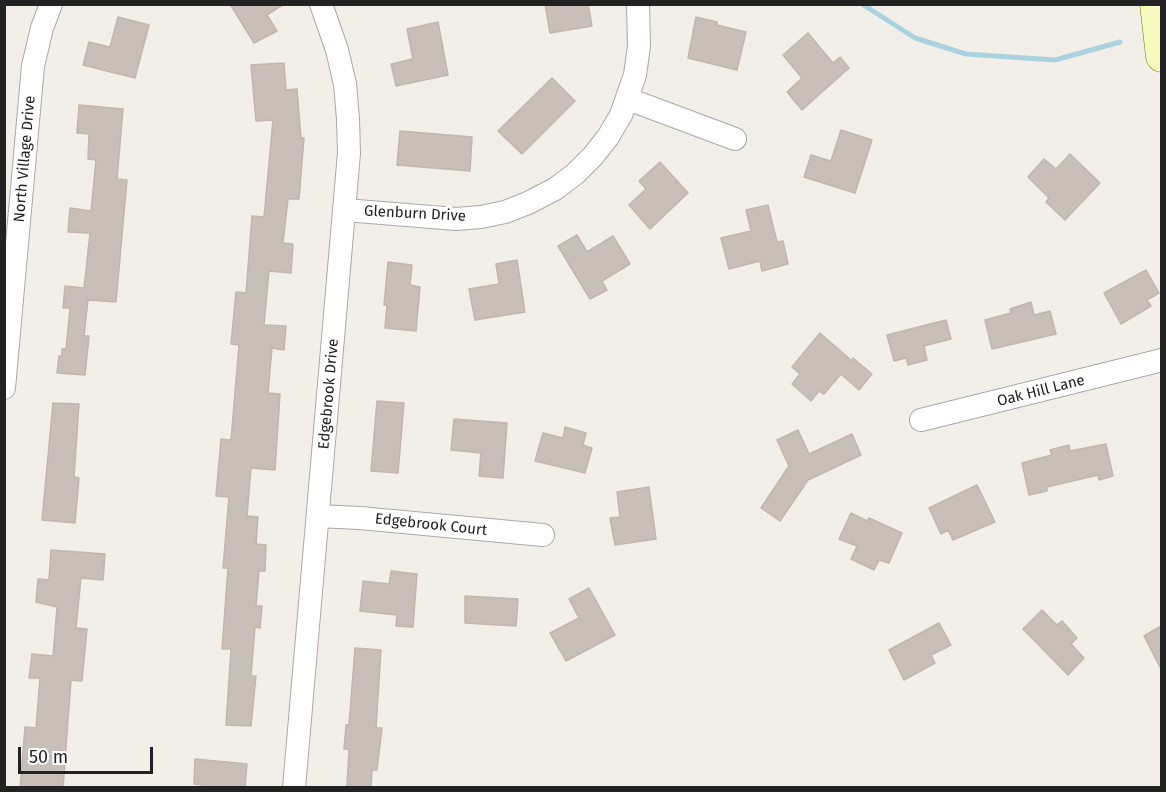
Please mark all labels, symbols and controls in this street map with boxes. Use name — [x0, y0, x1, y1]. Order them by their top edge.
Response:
street label: North Village Drive — [10, 95, 40, 223]
street label: Glenburn Drive — [364, 202, 466, 226]
street label: Edgebrook Drive — [315, 338, 343, 450]
street label: Oak Hill Lane — [995, 371, 1087, 411]
street label: Edgebrook Court — [374, 510, 488, 540]
scale bar — [21, 735, 156, 773]
text: 50 m — [29, 746, 68, 768]

